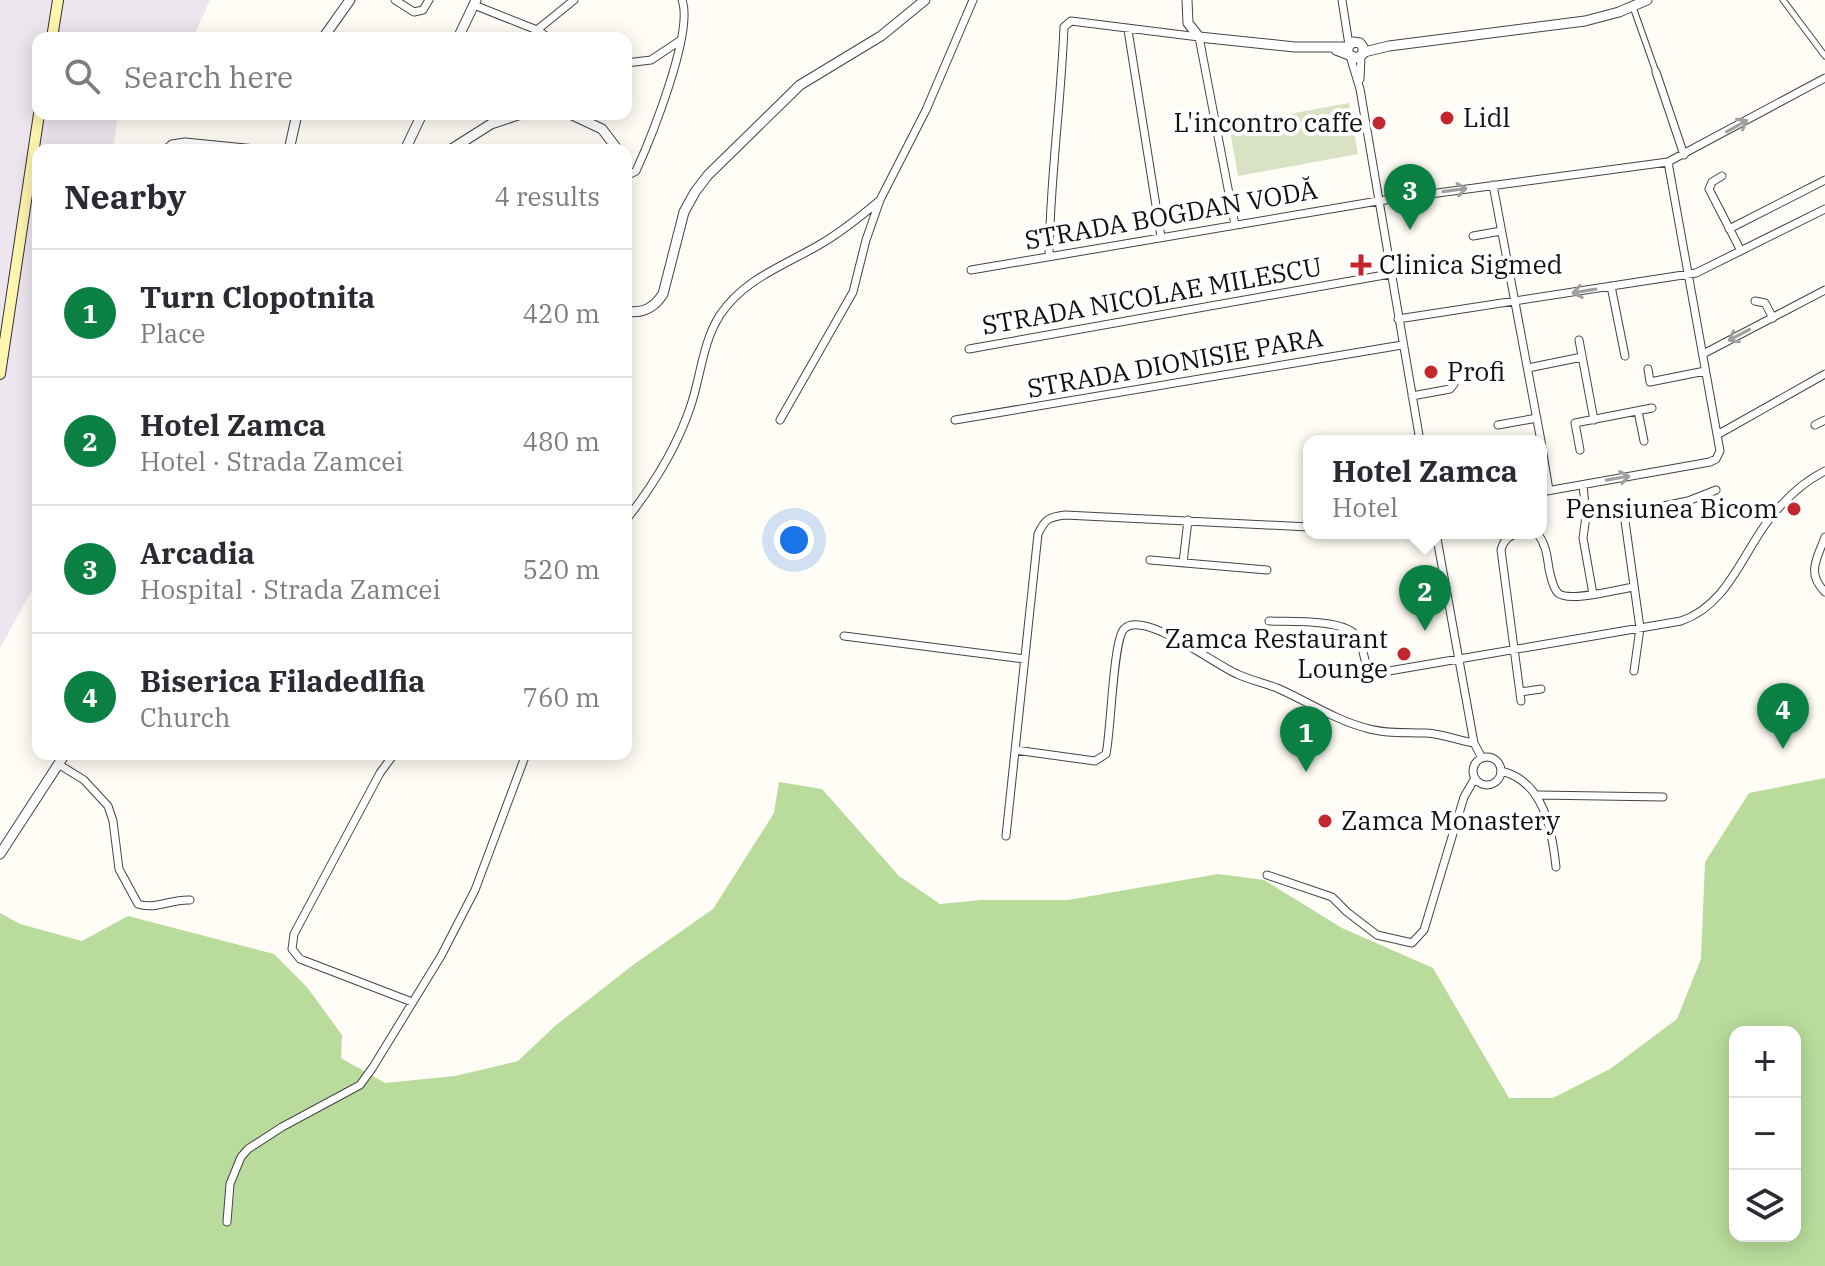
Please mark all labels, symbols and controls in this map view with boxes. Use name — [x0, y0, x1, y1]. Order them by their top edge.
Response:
search box — [32, 32, 632, 120]
icon: search — [60, 54, 104, 98]
text: Search here — [124, 57, 293, 96]
place label: Lidl — [1463, 100, 1510, 134]
place label: L'incontro caffe — [1174, 105, 1363, 139]
marker: Lidl — [1438, 109, 1456, 127]
marker: L'incontro caffe — [1370, 114, 1388, 132]
one-way arrow — [1724, 118, 1748, 133]
pin: 3 — [1384, 164, 1436, 230]
street label: STRADA BOGDAN VODĂ — [1022, 171, 1320, 257]
text: Nearby — [64, 174, 186, 218]
text: 4 results — [494, 179, 600, 213]
one-way arrow — [1442, 182, 1467, 197]
place label: Clinica Sigmed — [1379, 247, 1563, 281]
street label: STRADA NICOLAE MILESCU — [979, 248, 1325, 342]
marker: Clinica Sigmed — [1350, 254, 1372, 276]
text: Turn Clopotnita — [140, 277, 375, 316]
one-way arrow — [1572, 284, 1597, 299]
text: 1 — [82, 296, 98, 330]
text: 420 m — [522, 296, 600, 330]
text: Place — [140, 316, 205, 350]
street label: STRADA DIONISIE PARA — [1024, 319, 1326, 405]
one-way arrow — [1728, 328, 1751, 344]
place label: Profi — [1447, 354, 1505, 388]
marker: Profi — [1422, 363, 1440, 381]
text: Hotel Zamca — [140, 405, 326, 444]
text: 2 — [82, 424, 98, 458]
text: 480 m — [522, 424, 600, 458]
popup — [1303, 435, 1547, 539]
text: Hotel · Strada Zamcei — [140, 444, 404, 478]
text: Hotel Zamca — [1332, 451, 1518, 490]
one-way arrow — [1605, 470, 1630, 485]
text: Hotel — [1332, 490, 1398, 524]
place label: Pensiunea Bicom — [1566, 491, 1778, 525]
marker: Pensiunea Bicom — [1785, 500, 1803, 518]
your location — [774, 520, 814, 560]
text: Arcadia — [140, 533, 255, 572]
text: 3 — [82, 552, 98, 586]
text: 520 m — [522, 552, 600, 586]
pin: 2 — [1399, 565, 1451, 631]
text: Hospital · Strada Zamcei — [140, 572, 441, 606]
place label: Zamca Restaurant Lounge — [1165, 621, 1388, 685]
marker: Zamca Restaurant Lounge — [1395, 645, 1413, 663]
text: Biserica Filadedlfia — [140, 661, 425, 700]
text: 4 — [82, 680, 98, 714]
text: 760 m — [522, 680, 600, 714]
pin: 4 — [1757, 683, 1809, 749]
text: Church — [140, 700, 230, 734]
pin: 1 — [1280, 706, 1332, 772]
place label: Zamca Monastery — [1341, 803, 1560, 837]
marker: Zamca Monastery — [1316, 812, 1334, 830]
map controls — [1729, 1026, 1801, 1242]
button: + — [1729, 1026, 1801, 1098]
button: − — [1729, 1098, 1801, 1170]
button: layers — [1729, 1170, 1801, 1242]

